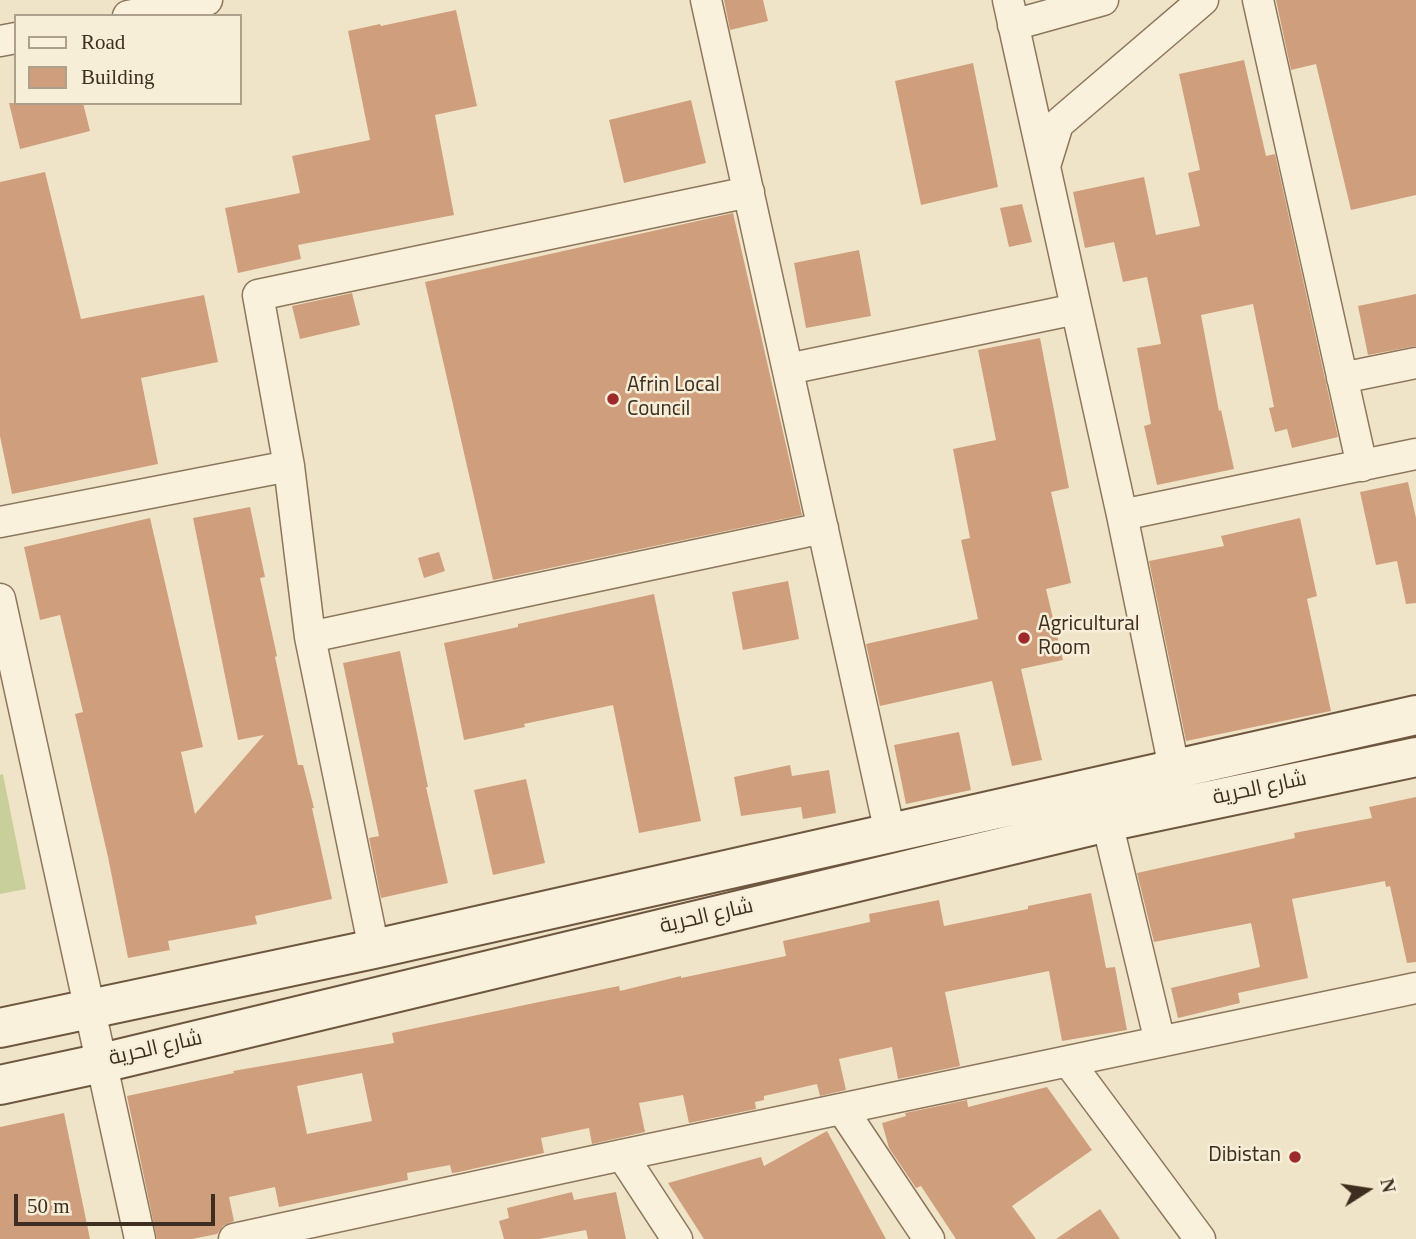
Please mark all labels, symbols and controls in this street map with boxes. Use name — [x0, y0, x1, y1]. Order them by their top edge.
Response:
legend — [14, 14, 242, 105]
text: Road — [81, 30, 125, 54]
text: Building — [81, 65, 155, 89]
place label: Afrin Local Council — [627, 374, 720, 424]
marker: Afrin Local Council — [605, 391, 621, 407]
place label: Agricultural Room — [1038, 613, 1140, 663]
marker: Agricultural Room — [1016, 630, 1032, 646]
street label: شارع الحرية — [1211, 768, 1309, 812]
street label: شارع الحرية — [658, 895, 756, 941]
street label: شارع الحرية — [107, 1027, 205, 1073]
place label: Dibistan — [1208, 1144, 1281, 1170]
marker: Dibistan — [1287, 1149, 1303, 1165]
north arrow — [1332, 1155, 1402, 1225]
text: N — [1376, 1177, 1400, 1194]
scale bar — [18, 1180, 219, 1224]
text: 50 m — [27, 1194, 70, 1218]

